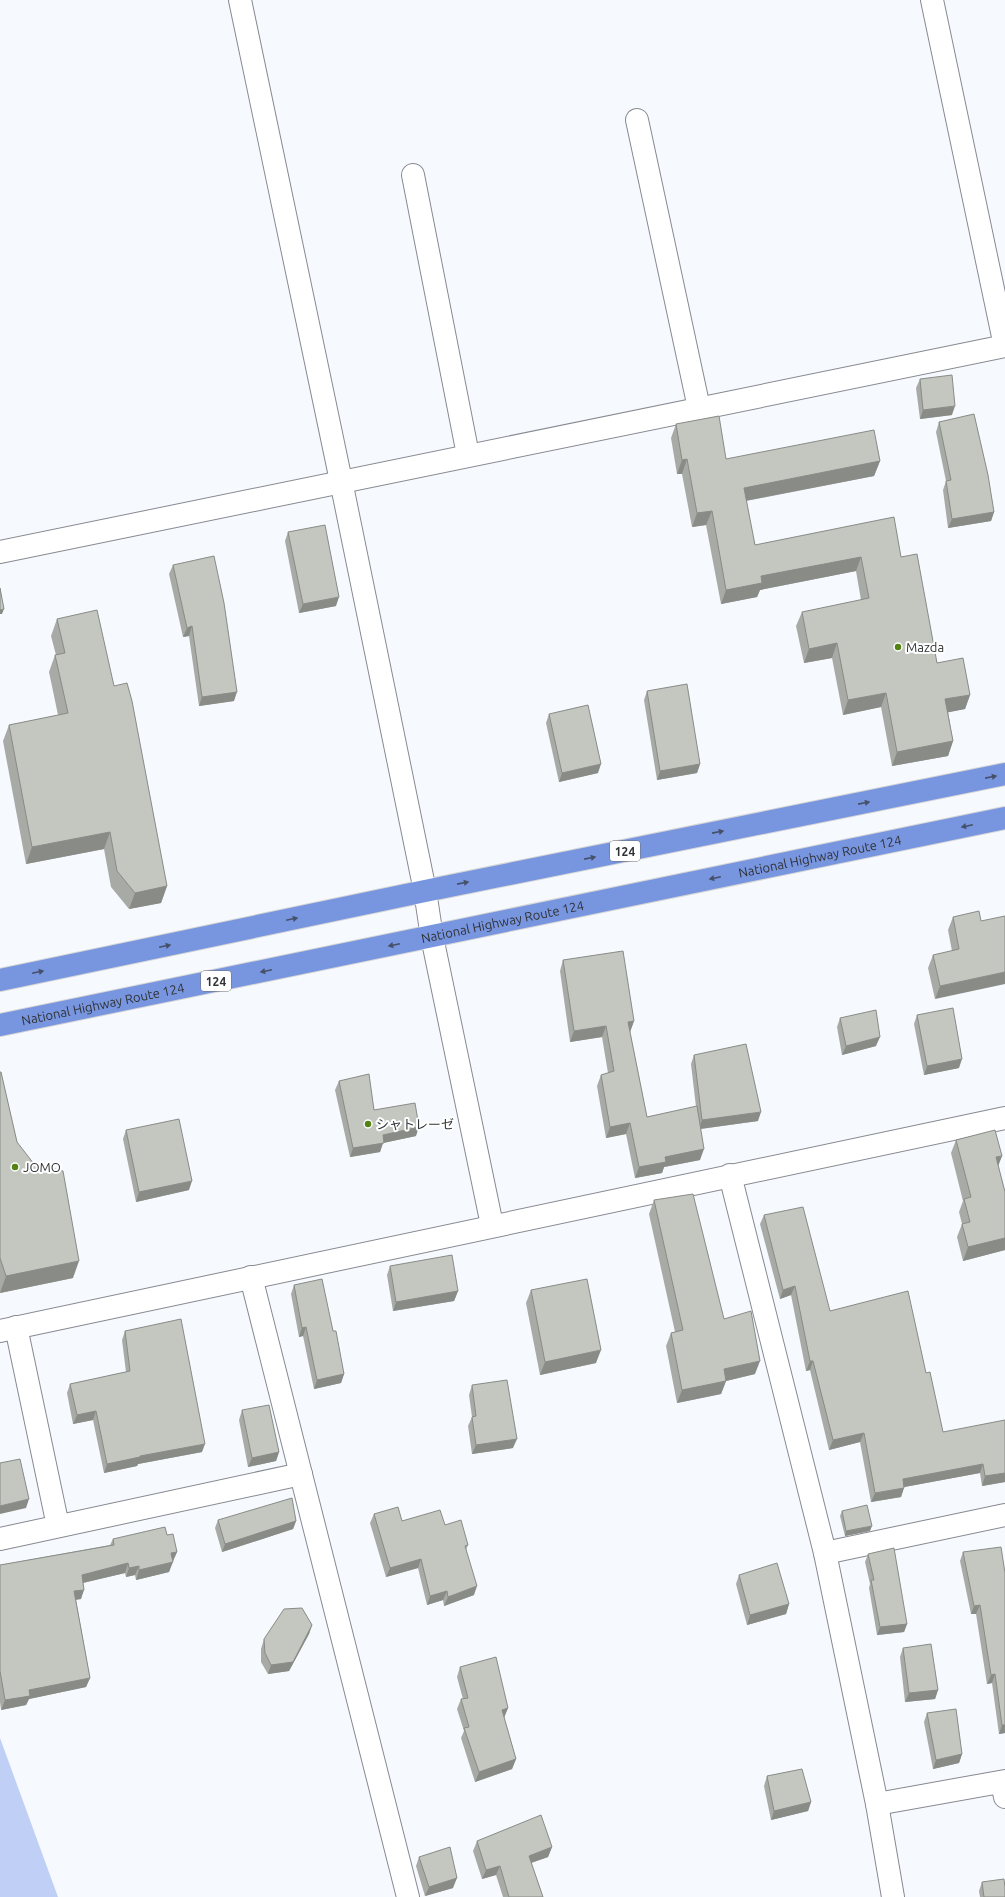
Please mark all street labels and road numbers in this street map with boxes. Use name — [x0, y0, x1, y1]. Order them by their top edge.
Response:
street label: National Highway Route 124 — [737, 833, 902, 880]
road number: 124 — [610, 841, 640, 861]
street label: National Highway Route 124 — [420, 898, 585, 945]
road number: 124 — [201, 971, 231, 991]
street label: National Highway Route 124 — [20, 980, 186, 1027]

